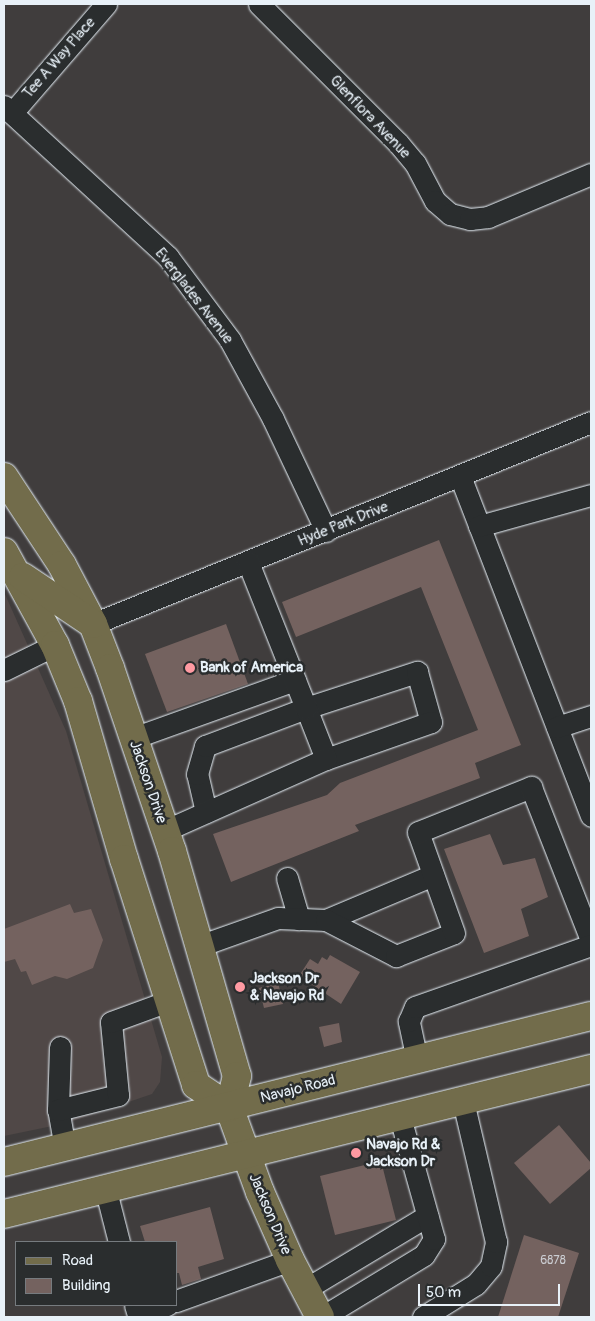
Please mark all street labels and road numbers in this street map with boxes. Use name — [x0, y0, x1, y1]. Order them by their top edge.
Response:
street label: Tee A Way Place — [19, 14, 99, 102]
street label: Glenflora Avenue — [326, 72, 414, 162]
street label: Everglades Avenue — [151, 245, 237, 347]
street label: Hyde Park Drive — [295, 498, 391, 550]
street label: Jackson Drive — [125, 738, 171, 826]
street label: Navajo Road — [259, 1071, 337, 1107]
street label: Jackson Drive — [245, 1171, 295, 1257]

